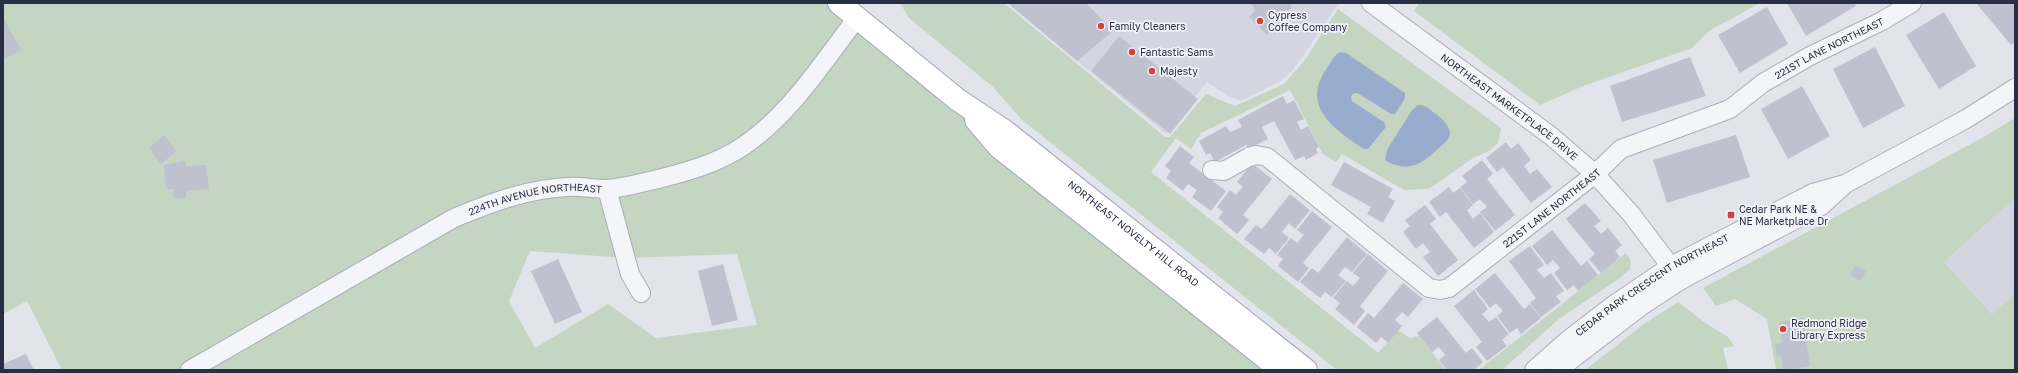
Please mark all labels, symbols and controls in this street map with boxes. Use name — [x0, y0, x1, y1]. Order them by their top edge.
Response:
place label: Cypress Coffee Company — [1268, 9, 1347, 33]
street label: 221ST LANE NORTHEAST — [1772, 15, 1886, 81]
marker: Cypress Coffee Company — [1255, 16, 1265, 26]
place label: Family Cleaners — [1109, 20, 1186, 32]
marker: Family Cleaners — [1096, 21, 1106, 31]
place label: Fantastic Sams — [1140, 46, 1213, 58]
marker: Fantastic Sams — [1127, 47, 1137, 57]
street label: NORTHEAST MARKETPLACE DRIVE — [1439, 51, 1580, 163]
place label: Majesty — [1160, 65, 1198, 77]
marker: Majesty — [1147, 66, 1157, 76]
street label: 221ST LANE NORTHEAST — [1500, 166, 1603, 250]
street label: NORTHEAST NOVELTY HILL ROAD — [1066, 178, 1201, 289]
street label: 224TH AVENUE NORTHEAST — [466, 181, 602, 218]
place label: Cedar Park NE & NE Marketplace Dr — [1739, 203, 1828, 227]
marker: Cedar Park NE & NE Marketplace Dr — [1726, 210, 1736, 220]
street label: CEDAR PARK CRESCENT NORTHEAST — [1573, 231, 1731, 338]
place label: Redmond Ridge Library Express — [1791, 317, 1867, 341]
marker: Redmond Ridge Library Express — [1778, 324, 1788, 334]

